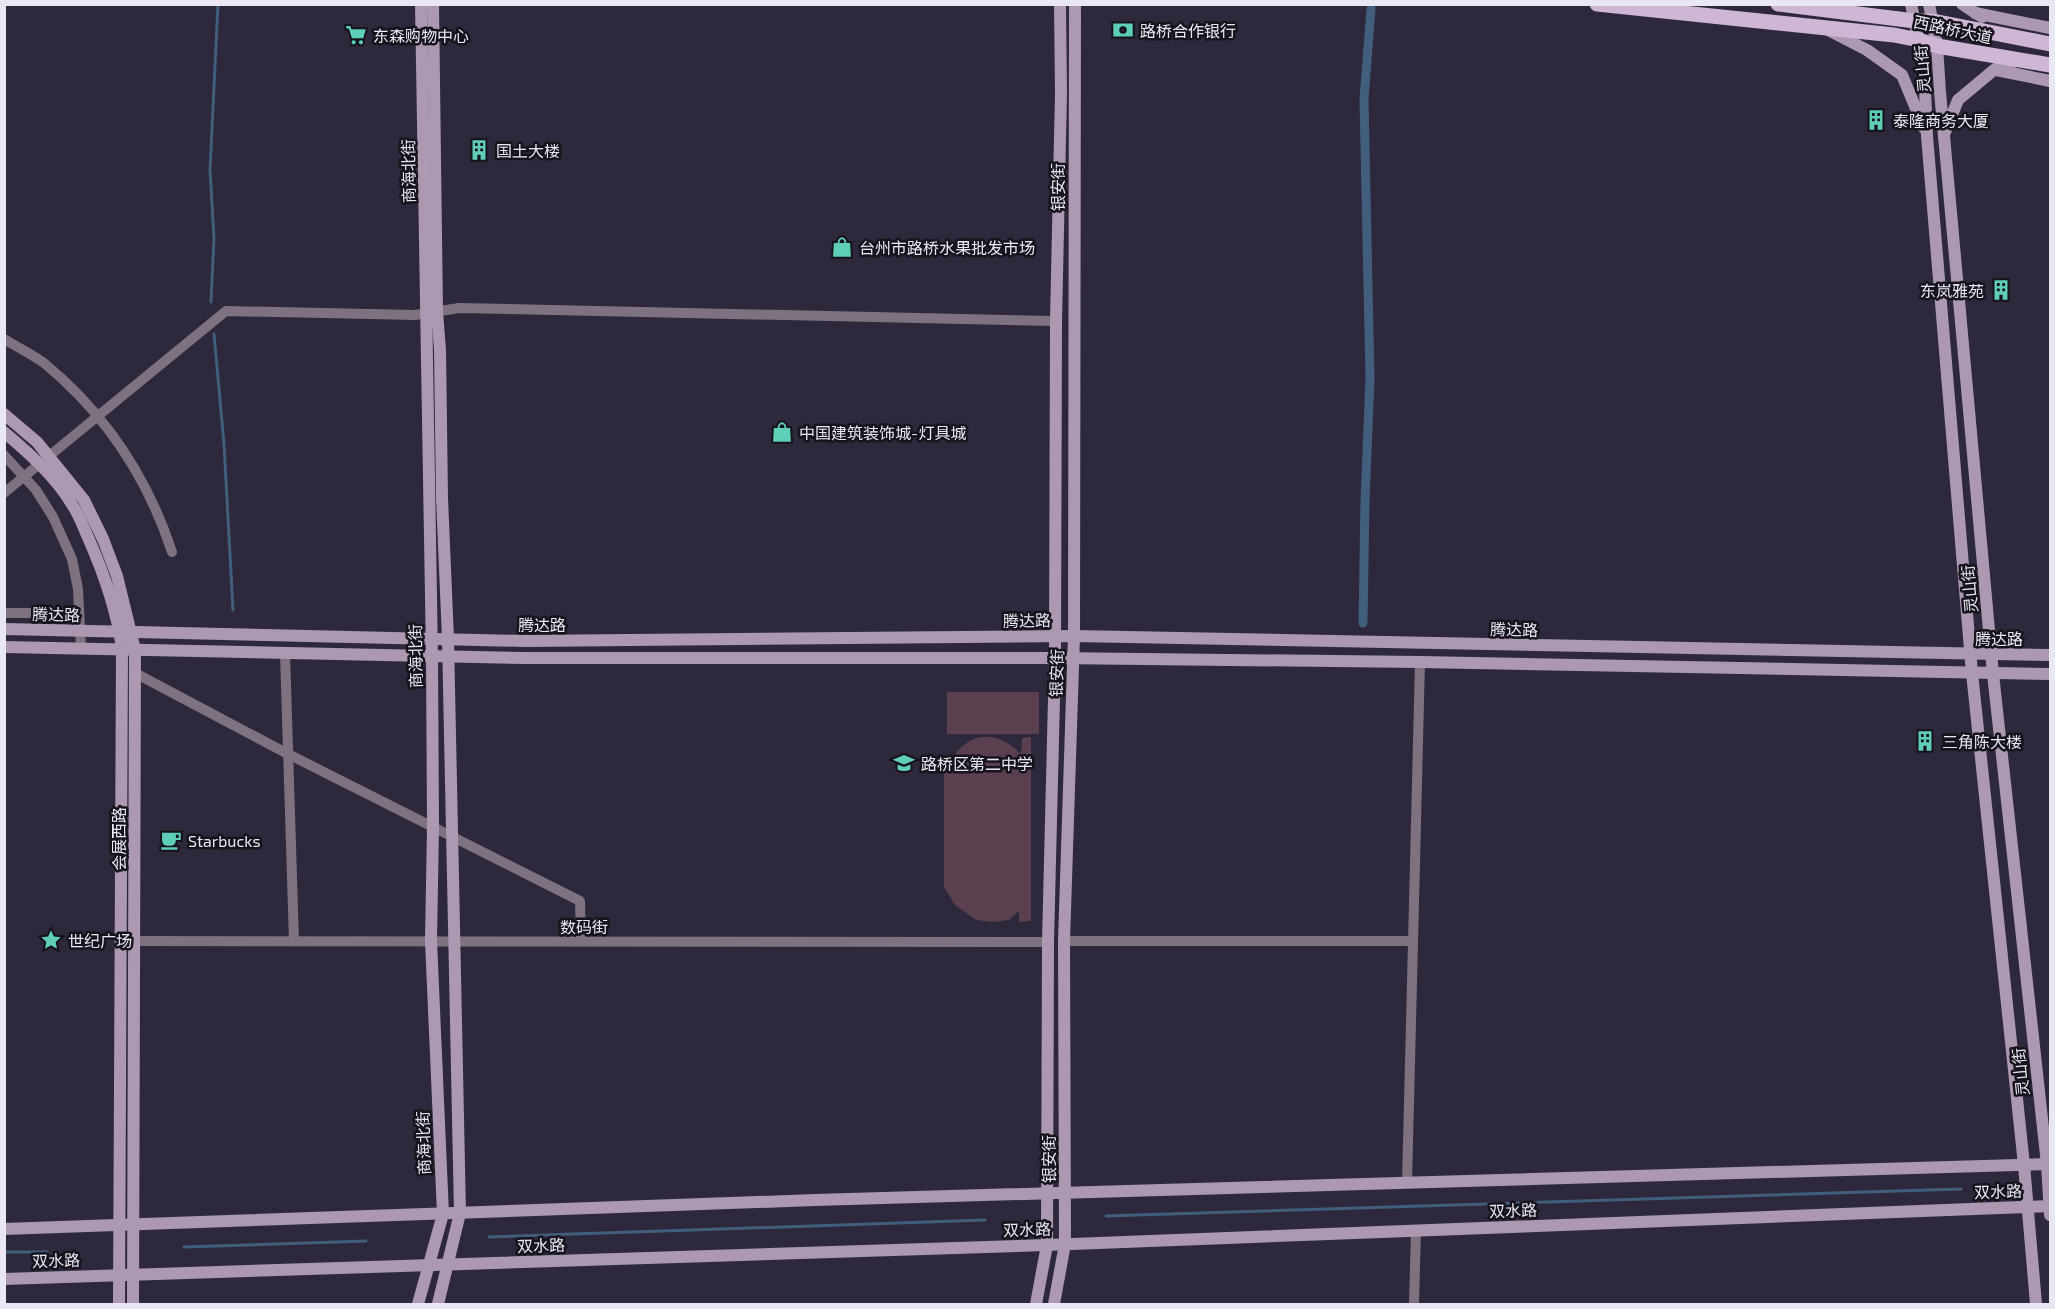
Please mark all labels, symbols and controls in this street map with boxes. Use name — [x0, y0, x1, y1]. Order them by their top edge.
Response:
street label: 西路桥大道 — [1912, 11, 1994, 47]
bank icon: 路桥合作银行 — [1111, 18, 1135, 42]
place label: 路桥合作银行 — [1140, 21, 1236, 40]
supermarket icon: 东森购物中心 — [344, 23, 368, 47]
place label: 东森购物中心 — [373, 26, 469, 45]
street label: 灵山街 — [1910, 44, 1934, 94]
building icon: 泰隆商务大厦 — [1864, 108, 1888, 132]
place label: 泰隆商务大厦 — [1893, 111, 1989, 130]
building icon: 国土大楼 — [467, 138, 491, 162]
street label: 商海北街 — [398, 139, 418, 203]
place label: 国土大楼 — [496, 141, 560, 160]
street label: 银安街 — [1048, 163, 1067, 211]
shop icon: 台州市路桥水果批发市场 — [830, 235, 854, 259]
place label: 台州市路桥水果批发市场 — [859, 238, 1035, 257]
building icon: 东岚雅苑 — [1989, 278, 2013, 302]
place label: 东岚雅苑 — [1920, 281, 1984, 300]
shop icon: 中国建筑装饰城-灯具城 — [770, 420, 794, 444]
place label: 中国建筑装饰城-灯具城 — [799, 423, 966, 442]
street label: 灵山街 — [1957, 564, 1981, 614]
street label: 腾达路 — [32, 604, 80, 624]
street label: 腾达路 — [1003, 610, 1051, 630]
street label: 腾达路 — [518, 615, 566, 634]
street label: 腾达路 — [1490, 619, 1538, 639]
street label: 商海北街 — [405, 624, 425, 688]
street label: 腾达路 — [1975, 629, 2023, 648]
street label: 银安街 — [1046, 649, 1066, 697]
building icon: 三角陈大楼 — [1913, 729, 1937, 753]
place label: 三角陈大楼 — [1942, 732, 2022, 751]
school or university icon: 路桥区第二中学 — [892, 751, 916, 775]
place label: 路桥区第二中学 — [921, 754, 1033, 773]
street label: 会展西路 — [109, 807, 128, 871]
cafe icon: Starbucks — [159, 828, 183, 852]
place label: Starbucks — [188, 831, 261, 850]
street label: 数码街 — [560, 917, 608, 936]
place icon: 世纪广场 — [39, 928, 63, 952]
place label: 世纪广场 — [68, 931, 132, 950]
street label: 灵山街 — [2008, 1047, 2032, 1097]
street label: 商海北街 — [412, 1111, 434, 1175]
street label: 银安街 — [1039, 1135, 1058, 1183]
street label: 双水路 — [1974, 1181, 2022, 1201]
street label: 双水路 — [1489, 1200, 1537, 1220]
street label: 双水路 — [1003, 1219, 1051, 1239]
street label: 双水路 — [517, 1235, 565, 1255]
street label: 双水路 — [32, 1250, 80, 1270]

